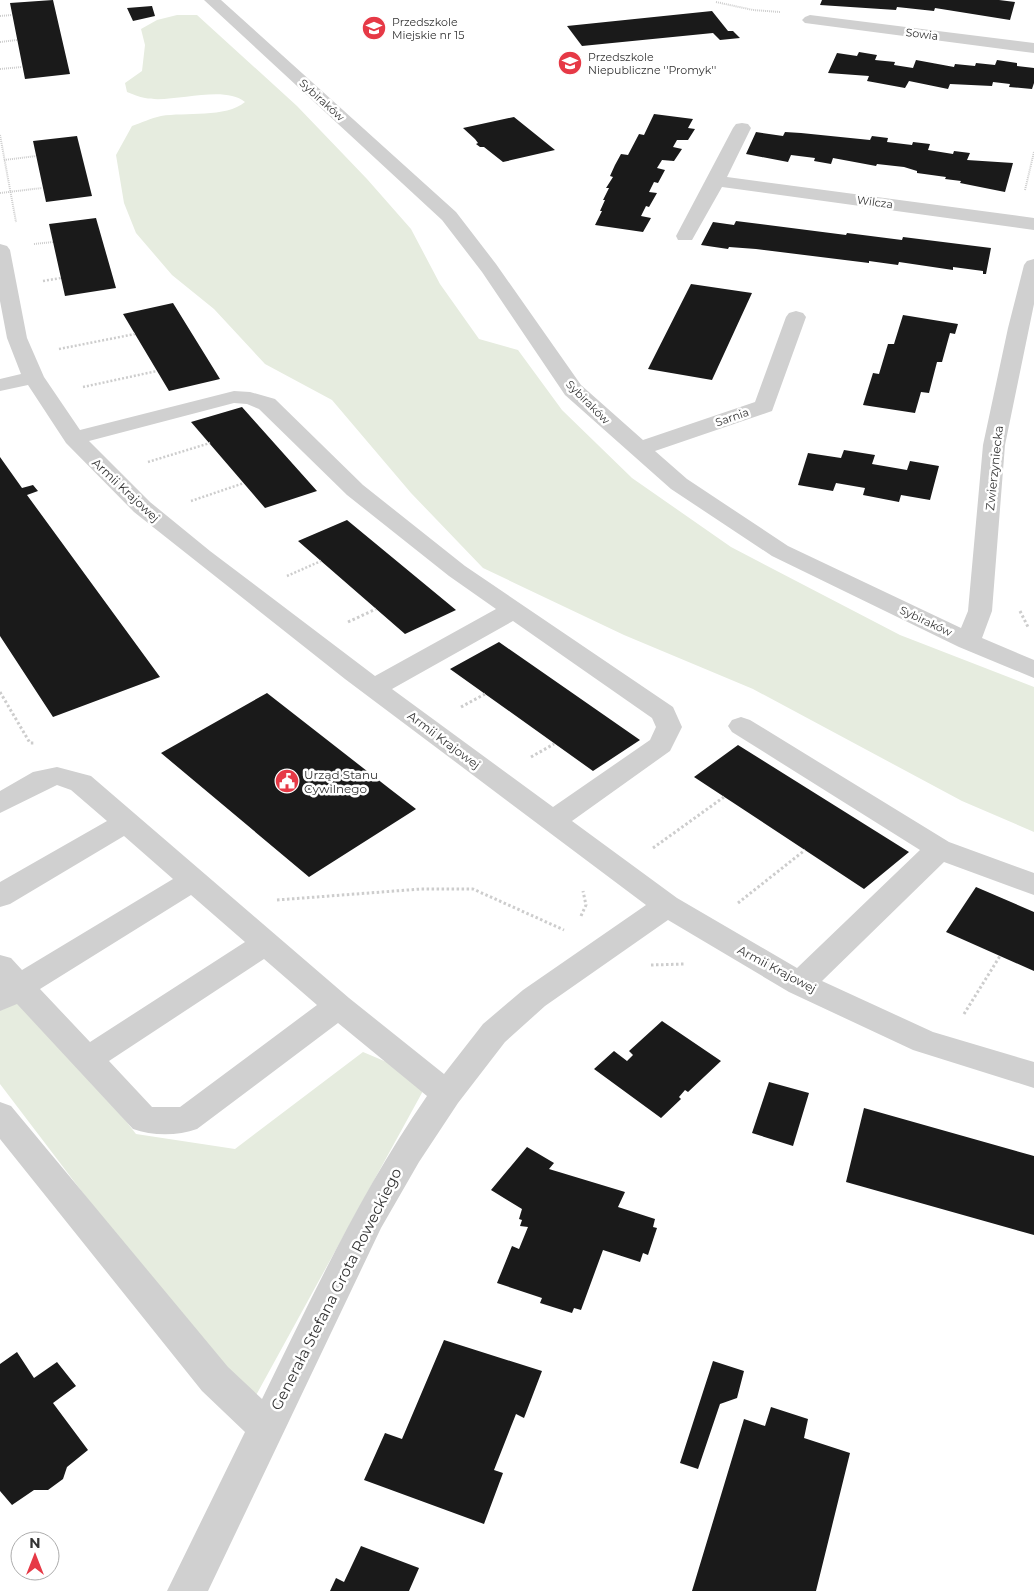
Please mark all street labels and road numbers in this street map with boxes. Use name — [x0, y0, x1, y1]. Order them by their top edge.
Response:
street label: Sowia — [905, 25, 939, 43]
street label: Sybiraków — [296, 76, 348, 124]
street label: Wilcza — [856, 193, 894, 211]
street label: Sybiraków — [563, 377, 613, 427]
street label: Sarnia — [713, 405, 751, 429]
street label: Zwierzyniecka — [982, 425, 1006, 511]
street label: Armii Krajowej — [89, 455, 163, 525]
street label: Sybiraków — [898, 603, 955, 639]
street label: Armii Krajowej — [405, 708, 483, 772]
street label: Armii Krajowej — [735, 942, 819, 996]
street label: Generała Stefana Grota Roweckiego — [266, 1165, 406, 1413]

